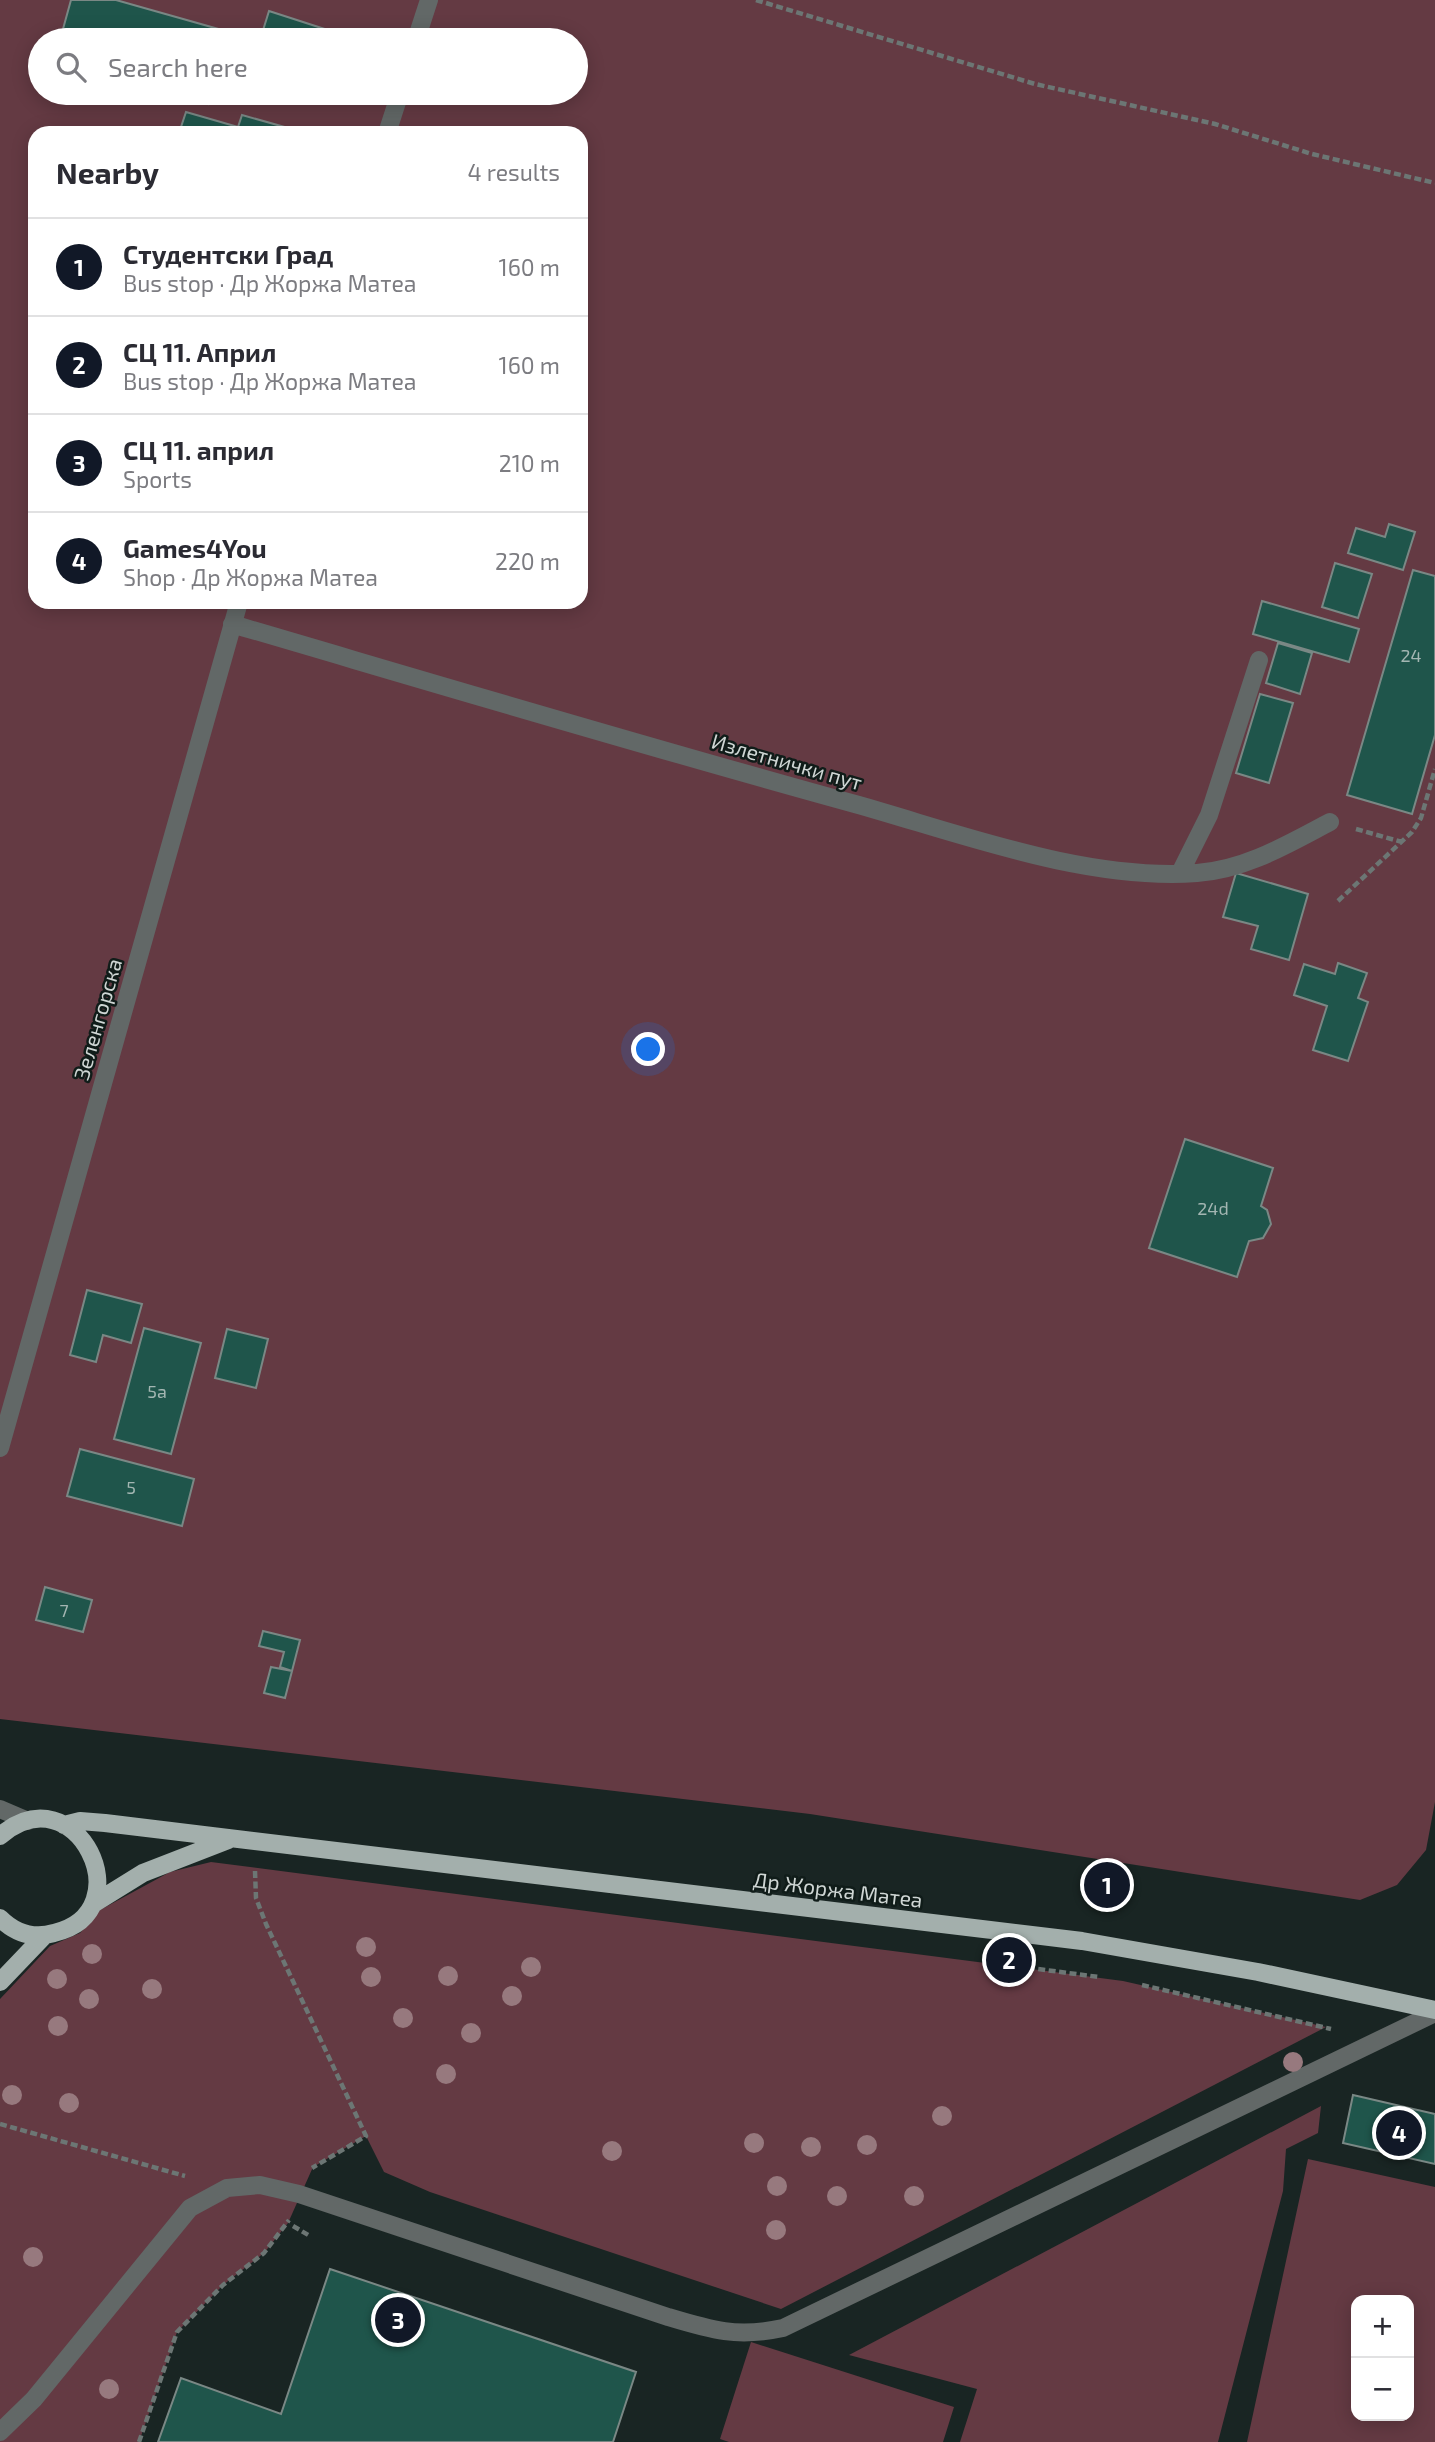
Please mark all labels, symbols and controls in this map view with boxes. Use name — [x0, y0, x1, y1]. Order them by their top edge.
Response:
search box — [28, 28, 588, 105]
icon: search — [52, 48, 90, 86]
text: Search here — [108, 51, 248, 82]
text: Nearby — [56, 154, 159, 190]
text: 4 results — [468, 158, 560, 186]
text: Студентски Град — [123, 238, 334, 269]
text: 1 — [74, 253, 84, 281]
text: 160 m — [499, 253, 560, 281]
text: Bus stop · Др Жоржа Матеа — [123, 269, 416, 297]
text: СЦ 11. Април — [123, 336, 276, 367]
text: 2 — [72, 351, 86, 379]
text: 160 m — [499, 351, 560, 379]
text: Bus stop · Др Жоржа Матеа — [123, 367, 416, 395]
text: СЦ 11. април — [123, 434, 274, 465]
text: 3 — [72, 449, 86, 477]
text: 210 m — [499, 449, 560, 477]
text: Sports — [123, 465, 192, 493]
text: Games4You — [123, 532, 267, 563]
text: 4 — [72, 547, 86, 575]
text: 220 m — [495, 547, 560, 575]
text: Shop · Др Жоржа Матеа — [123, 563, 378, 591]
house number: 24 — [1400, 644, 1422, 666]
street label: Излетнички пут — [709, 728, 865, 795]
street label: Зеленгорска — [68, 955, 126, 1083]
your location — [631, 1032, 665, 1066]
house number: 24d — [1197, 1197, 1229, 1219]
house number: 5a — [147, 1380, 167, 1402]
house number: 5 — [126, 1476, 136, 1498]
house number: 7 — [59, 1599, 69, 1621]
pin: 1 — [1084, 1859, 1130, 1911]
street label: Др Жоржа Матеа — [752, 1866, 924, 1912]
pin: 2 — [986, 1934, 1032, 1986]
pin: 4 — [1376, 2107, 1422, 2159]
pin: 3 — [375, 2294, 421, 2346]
map controls — [1351, 2295, 1414, 2421]
button: + — [1351, 2295, 1414, 2358]
button: − — [1351, 2358, 1414, 2421]

